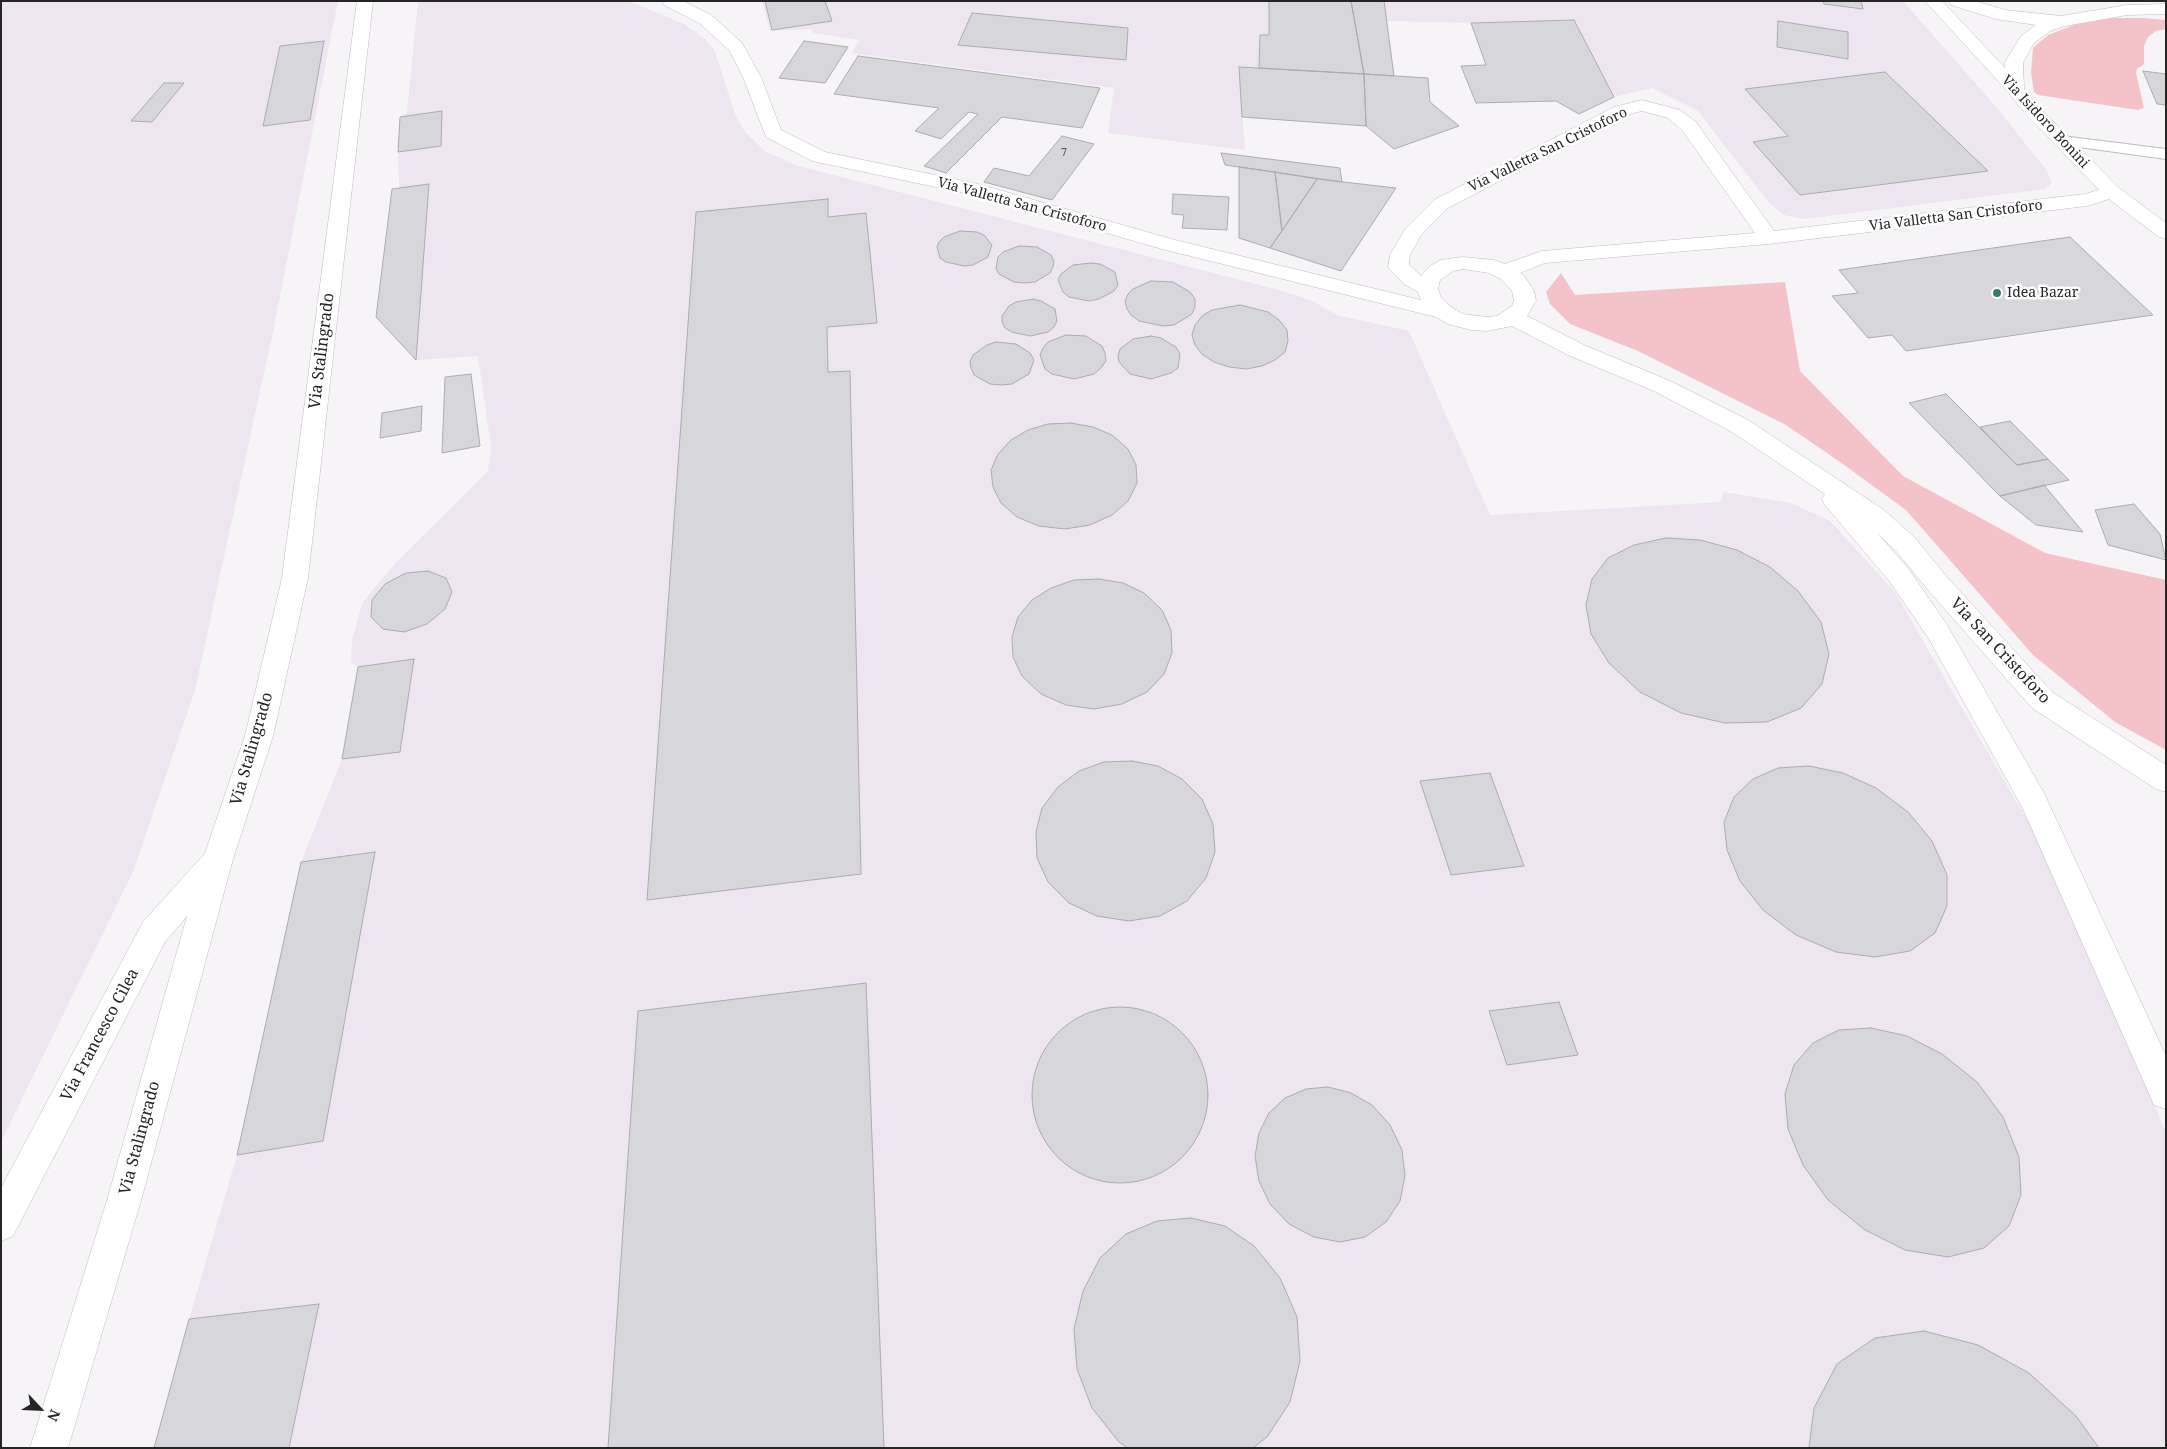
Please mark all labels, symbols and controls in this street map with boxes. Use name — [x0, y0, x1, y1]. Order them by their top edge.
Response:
street label: Via Isidoro Bonini — [1998, 72, 2092, 172]
street label: Via Valletta San Cristoforo — [1466, 104, 1630, 196]
house number: 7 — [1061, 146, 1067, 160]
street label: Via Valletta San Cristoforo — [936, 174, 1108, 236]
street label: Via Valletta San Cristoforo — [1868, 197, 2044, 235]
place label: Idea Bazar — [2007, 285, 2078, 301]
marker: Idea Bazar — [1991, 287, 2003, 299]
street label: Via Stalingrado — [305, 292, 339, 410]
street label: Via San Cristoforo — [1946, 594, 2054, 708]
street label: Via Stalingrado — [227, 690, 277, 808]
street label: Via Francesco Cilea — [57, 965, 143, 1105]
street label: Via Stalingrado — [116, 1079, 164, 1197]
north arrow — [15, 1384, 65, 1434]
text: N — [43, 1407, 65, 1425]

